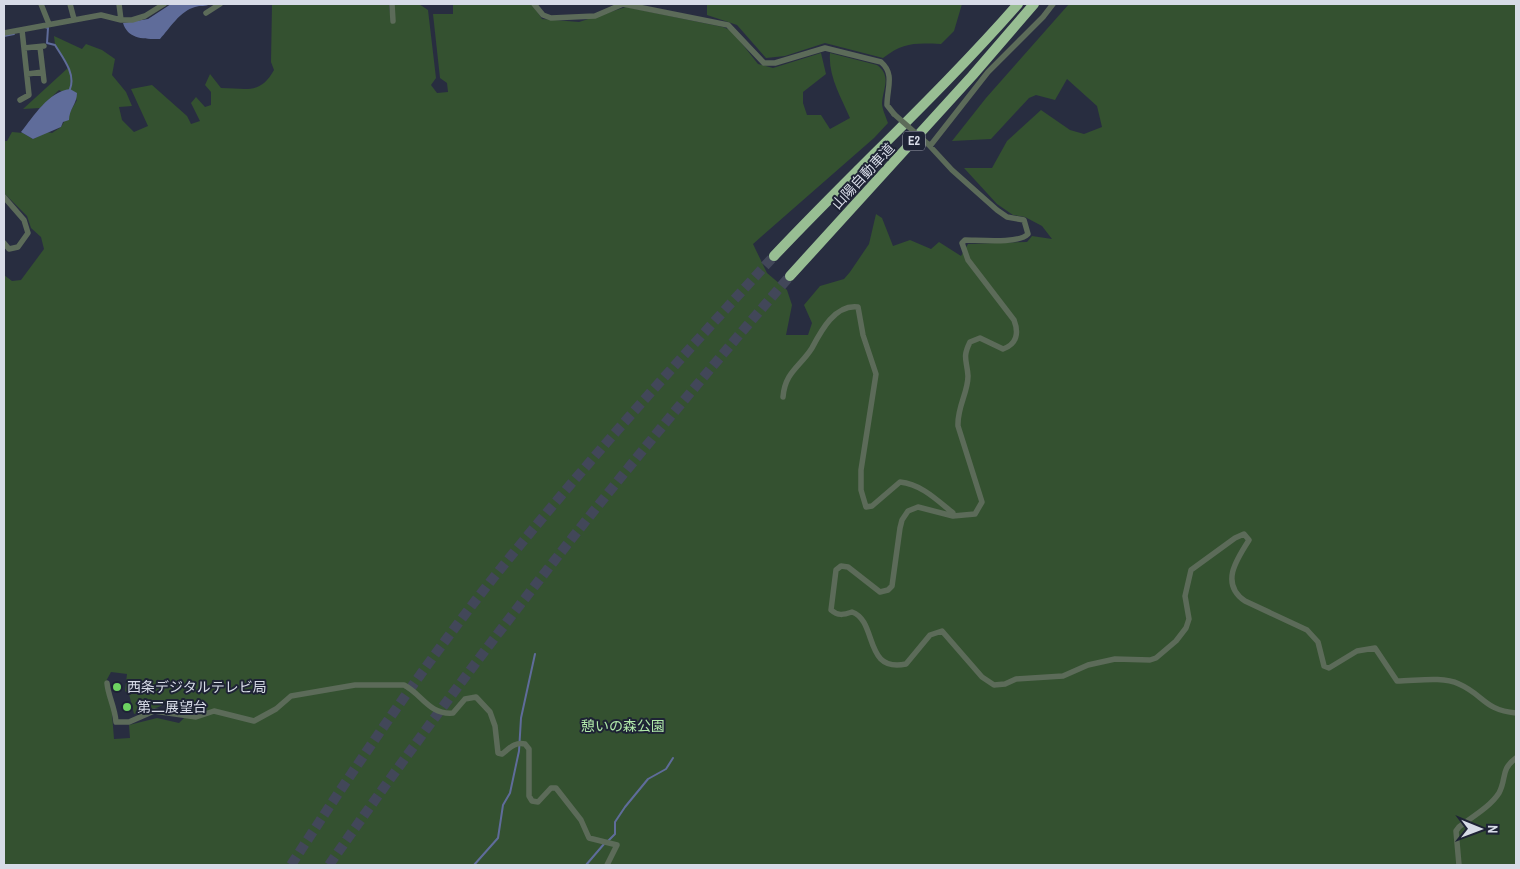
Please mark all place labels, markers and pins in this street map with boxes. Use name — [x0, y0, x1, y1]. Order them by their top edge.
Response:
place label: 西条デジタルテレビ局 — [127, 678, 267, 696]
marker: 西条デジタルテレビ局 — [111, 681, 123, 693]
place label: 第二展望台 — [137, 698, 207, 716]
marker: 第二展望台 — [121, 701, 133, 713]

